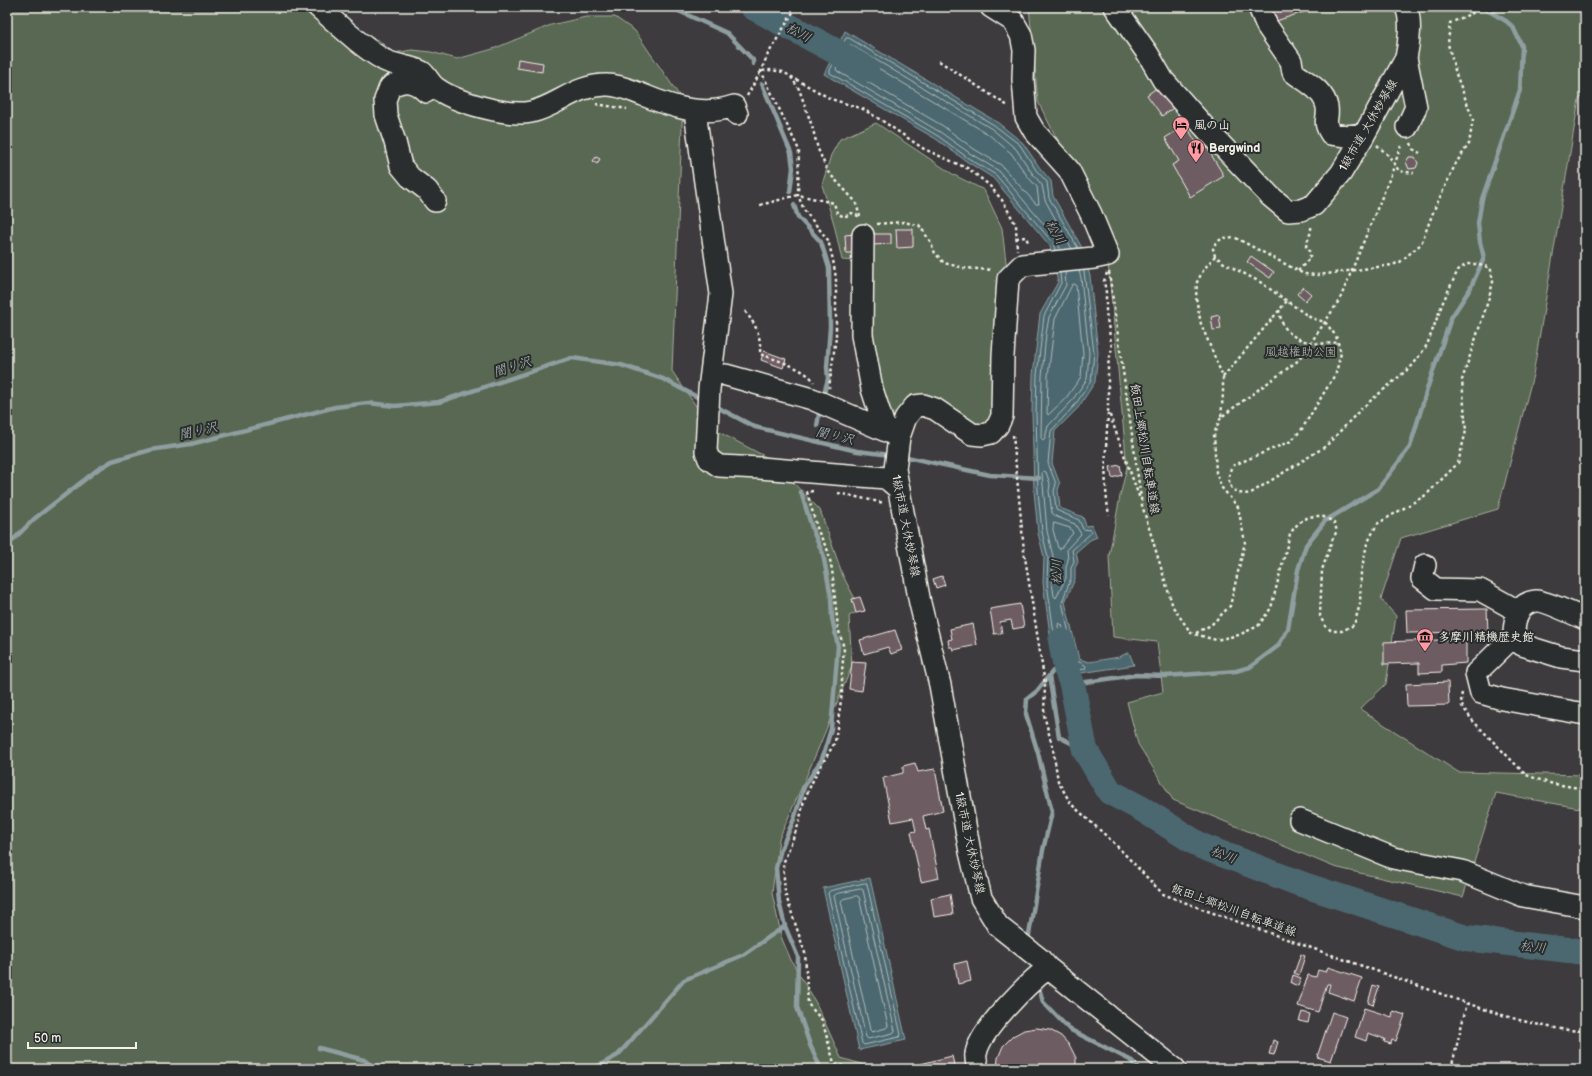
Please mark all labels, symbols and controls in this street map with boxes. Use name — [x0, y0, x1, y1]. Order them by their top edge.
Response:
water label: 松川 — [783, 20, 814, 46]
street label: 1級市道 大休妙琴線 — [1336, 77, 1401, 174]
hotel icon: 風の山 — [1171, 115, 1191, 140]
place label: 風の山 — [1194, 118, 1230, 133]
restaurant icon: Bergwind — [1186, 138, 1206, 163]
place label: Bergwind — [1209, 141, 1260, 156]
water label: 松川 — [1042, 217, 1069, 248]
park label: 風越権助公園 — [1265, 345, 1337, 360]
water label: 闇り沢 — [491, 353, 534, 381]
street label: 飯田上郷松川自転車道線 — [1127, 383, 1162, 515]
water label: 闇り沢 — [177, 419, 220, 443]
water label: 闇り沢 — [814, 424, 857, 448]
street label: 1級市道 大休妙琴線 — [888, 474, 923, 579]
water label: 松川 — [1049, 559, 1065, 585]
museum icon: 多摩川精機歴史館 — [1415, 627, 1435, 652]
place label: 多摩川精機歴史館 — [1438, 630, 1534, 645]
street label: 1級市道 大休妙琴線 — [951, 791, 988, 895]
water label: 松川 — [1209, 843, 1239, 867]
street label: 飯田上郷松川自転車道線 — [1169, 881, 1298, 940]
water label: 松川 — [1519, 937, 1547, 957]
scale bar — [28, 1024, 136, 1050]
text: 50 m — [34, 1031, 61, 1046]

